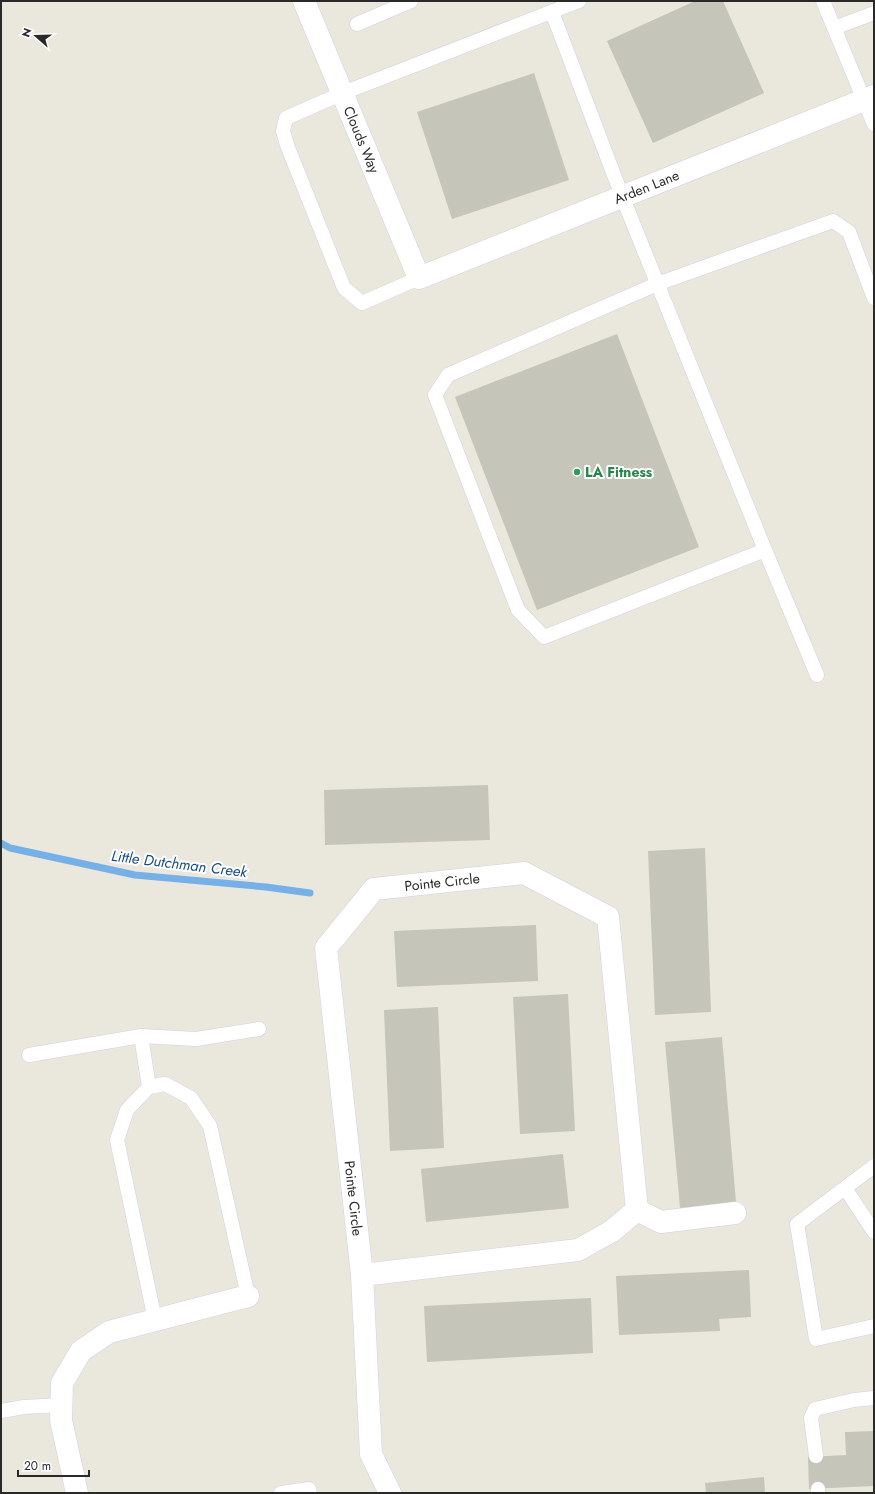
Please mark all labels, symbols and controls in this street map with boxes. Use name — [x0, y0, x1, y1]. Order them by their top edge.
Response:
north arrow — [16, 16, 56, 56]
text: N — [18, 26, 36, 39]
street label: Clouds Way — [339, 103, 385, 177]
street label: Arden Lane — [611, 165, 682, 209]
place label: LA Fitness — [585, 462, 653, 482]
marker: LA Fitness — [572, 467, 582, 477]
water label: Little Dutchman Creek — [110, 845, 249, 883]
street label: Pointe Circle — [403, 868, 481, 896]
street label: Pointe Circle — [339, 1160, 368, 1237]
scale bar — [18, 1452, 89, 1478]
text: 20 m — [24, 1457, 51, 1475]

